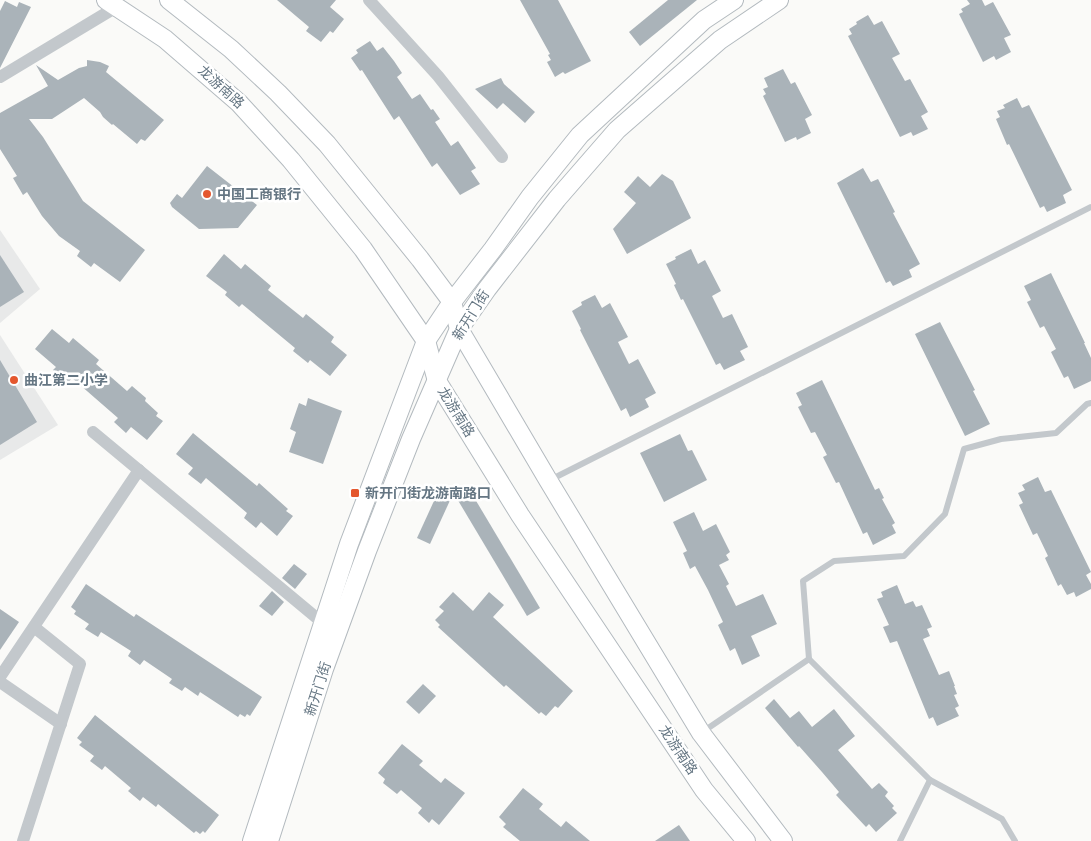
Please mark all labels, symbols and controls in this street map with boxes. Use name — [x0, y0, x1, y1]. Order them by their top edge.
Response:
street label: 龙游南路 — [195, 62, 247, 112]
place label: 中国工商银行 — [217, 186, 301, 203]
marker: 中国工商银行 — [201, 188, 213, 200]
street label: 新开门街 — [449, 287, 493, 343]
place label: 曲江第二小学 — [24, 372, 108, 389]
marker: 曲江第二小学 — [8, 374, 20, 386]
street label: 龙游南路 — [434, 384, 478, 440]
place label: 新开门街龙游南路口 — [365, 485, 491, 502]
marker: 新开门街龙游南路口 — [349, 487, 361, 499]
street label: 新开门街 — [301, 660, 335, 718]
street label: 龙游南路 — [655, 722, 701, 778]

